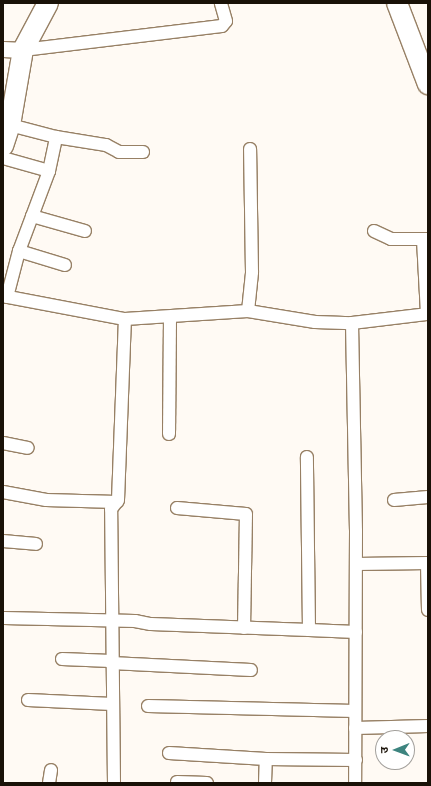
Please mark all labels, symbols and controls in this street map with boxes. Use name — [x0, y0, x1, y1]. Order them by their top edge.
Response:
north arrow — [375, 730, 415, 770]
text: उ — [376, 747, 391, 754]

